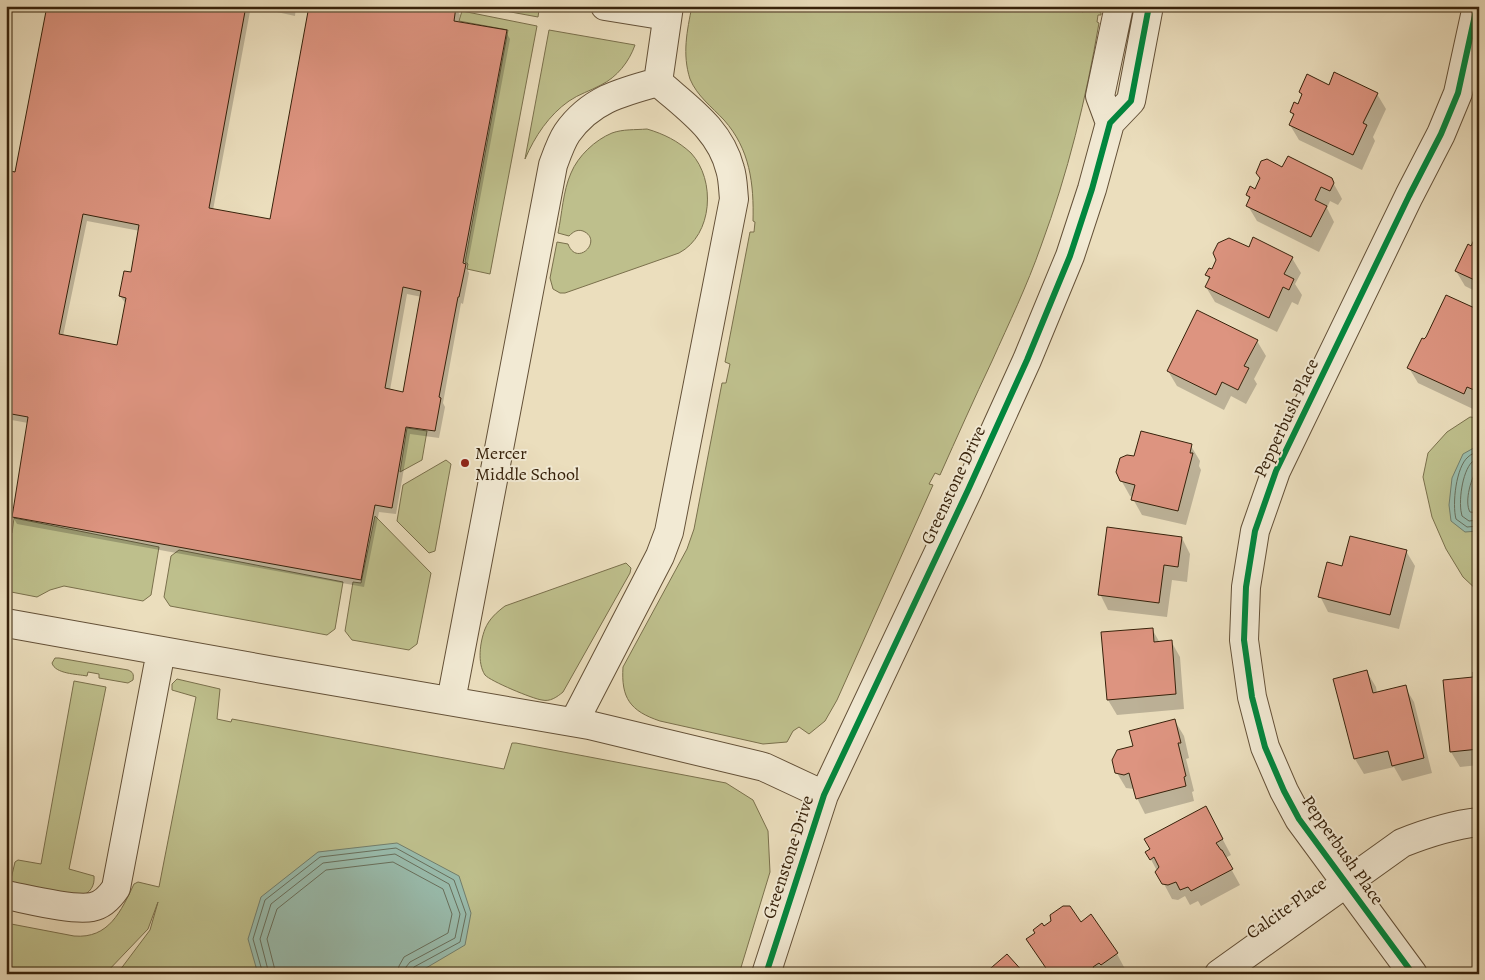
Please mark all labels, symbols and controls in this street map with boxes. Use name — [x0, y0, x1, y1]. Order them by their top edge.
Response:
street label: Pepperbush Place — [1248, 355, 1324, 481]
street label: Greenstone Drive — [915, 422, 991, 548]
place label: Mercer Middle School — [475, 441, 580, 486]
marker: Mercer Middle School — [459, 457, 471, 469]
street label: Pepperbush Place — [1296, 790, 1390, 910]
street label: Greenstone Drive — [757, 792, 819, 922]
street label: Calcite Place — [1241, 872, 1331, 944]

